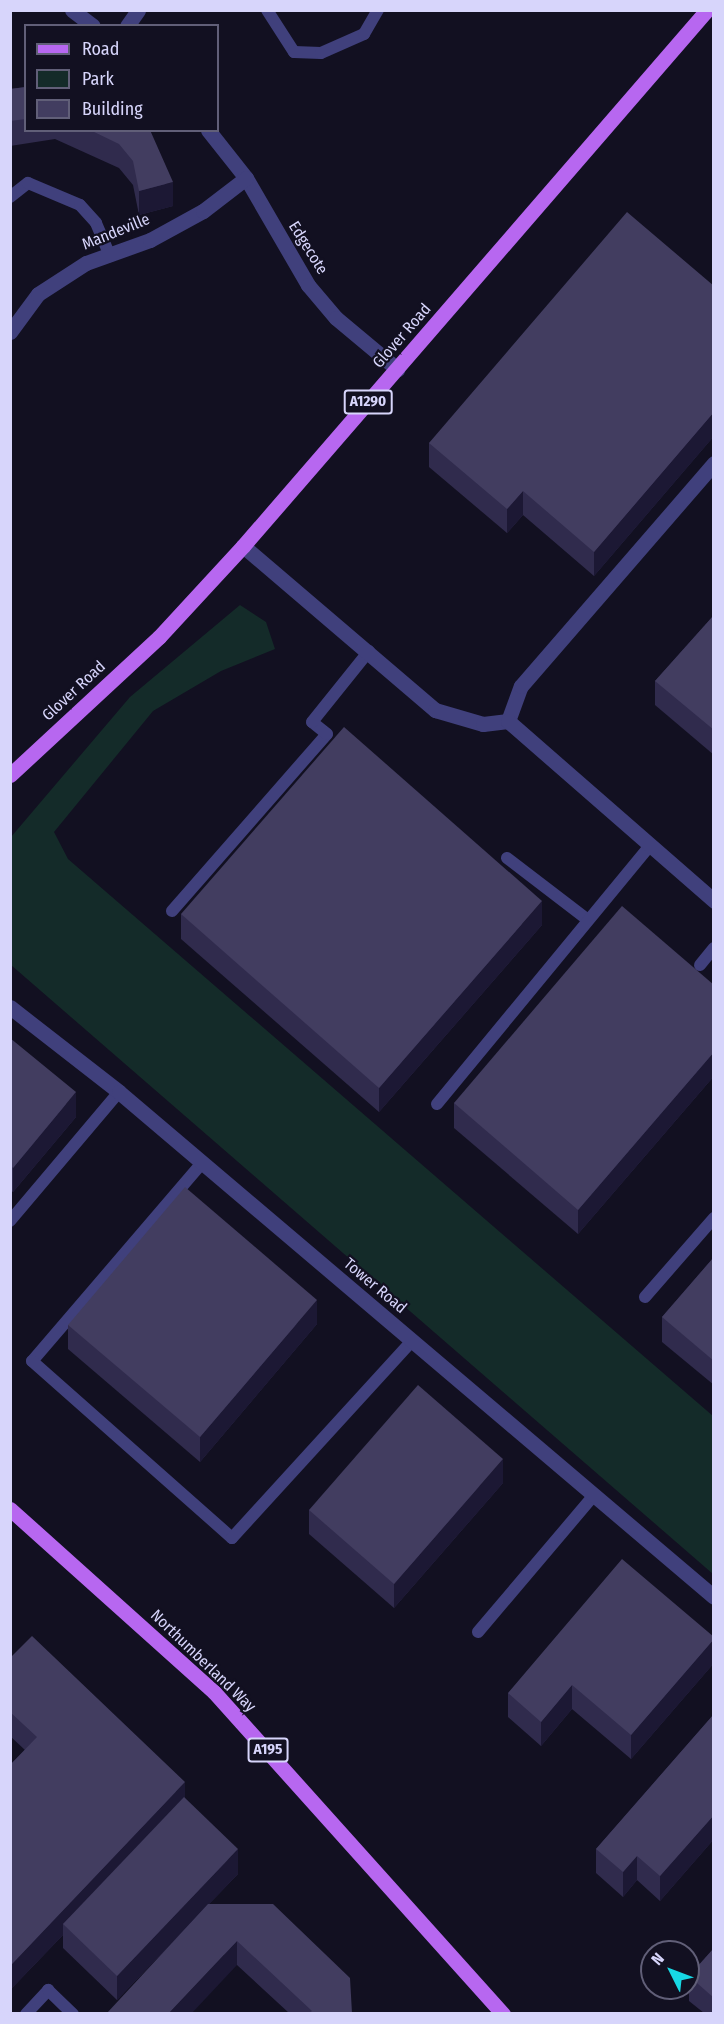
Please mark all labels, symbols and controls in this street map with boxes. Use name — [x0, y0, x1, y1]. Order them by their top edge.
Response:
legend — [24, 24, 219, 132]
text: Road — [82, 38, 119, 60]
text: Park — [82, 68, 114, 90]
text: Building — [82, 98, 143, 120]
street label: Mandeville — [79, 210, 153, 254]
street label: Edgecote — [284, 218, 332, 278]
street label: Glover Road — [369, 300, 435, 372]
road number: A1290 — [342, 390, 394, 414]
street label: Glover Road — [39, 657, 109, 725]
street label: Tower Road — [340, 1254, 410, 1318]
street label: Northumberland Way — [146, 1606, 260, 1716]
road number: A195 — [247, 1738, 289, 1762]
north arrow — [640, 1940, 700, 2000]
text: N — [647, 1949, 668, 1969]

